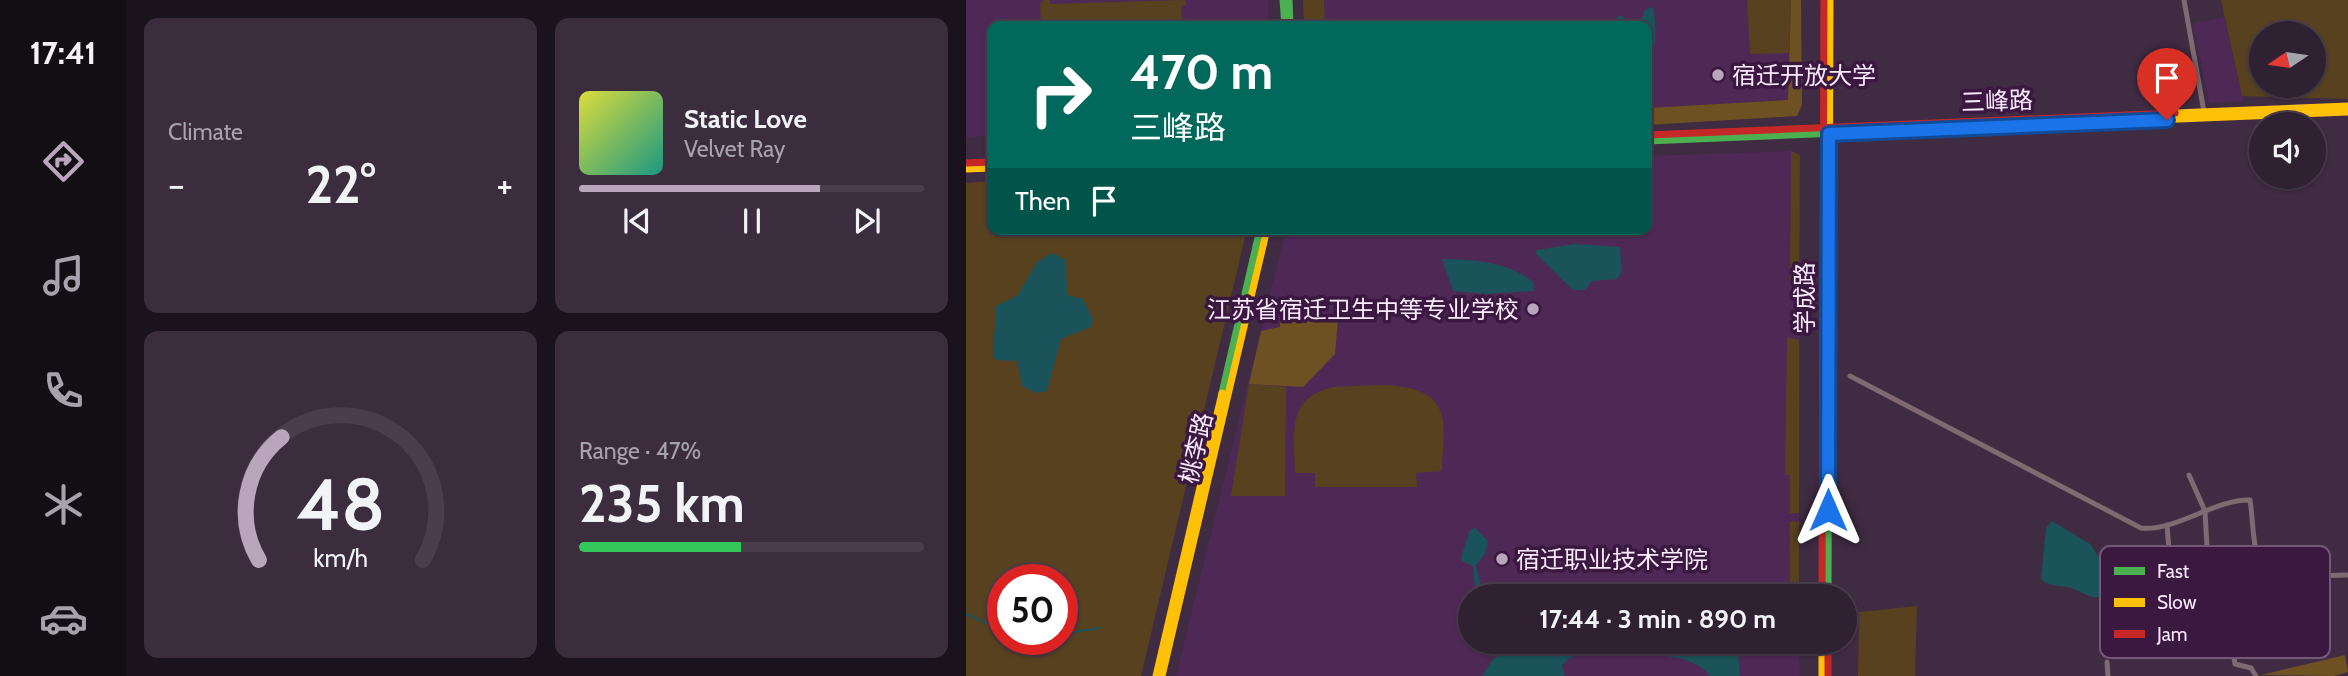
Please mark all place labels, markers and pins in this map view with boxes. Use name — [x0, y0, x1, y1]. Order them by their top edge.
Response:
pin — [2137, 48, 2197, 120]
place label: 宿迁开放大学 — [1732, 61, 1876, 90]
marker: 宿迁开放大学 — [1710, 67, 1726, 83]
place label: 江苏省宿迁卫生中等专业学校 — [1207, 295, 1519, 324]
marker: 江苏省宿迁卫生中等专业学校 — [1525, 301, 1541, 317]
place label: 宿迁职业技术学院 — [1516, 545, 1708, 574]
marker: 宿迁职业技术学院 — [1494, 551, 1510, 567]

